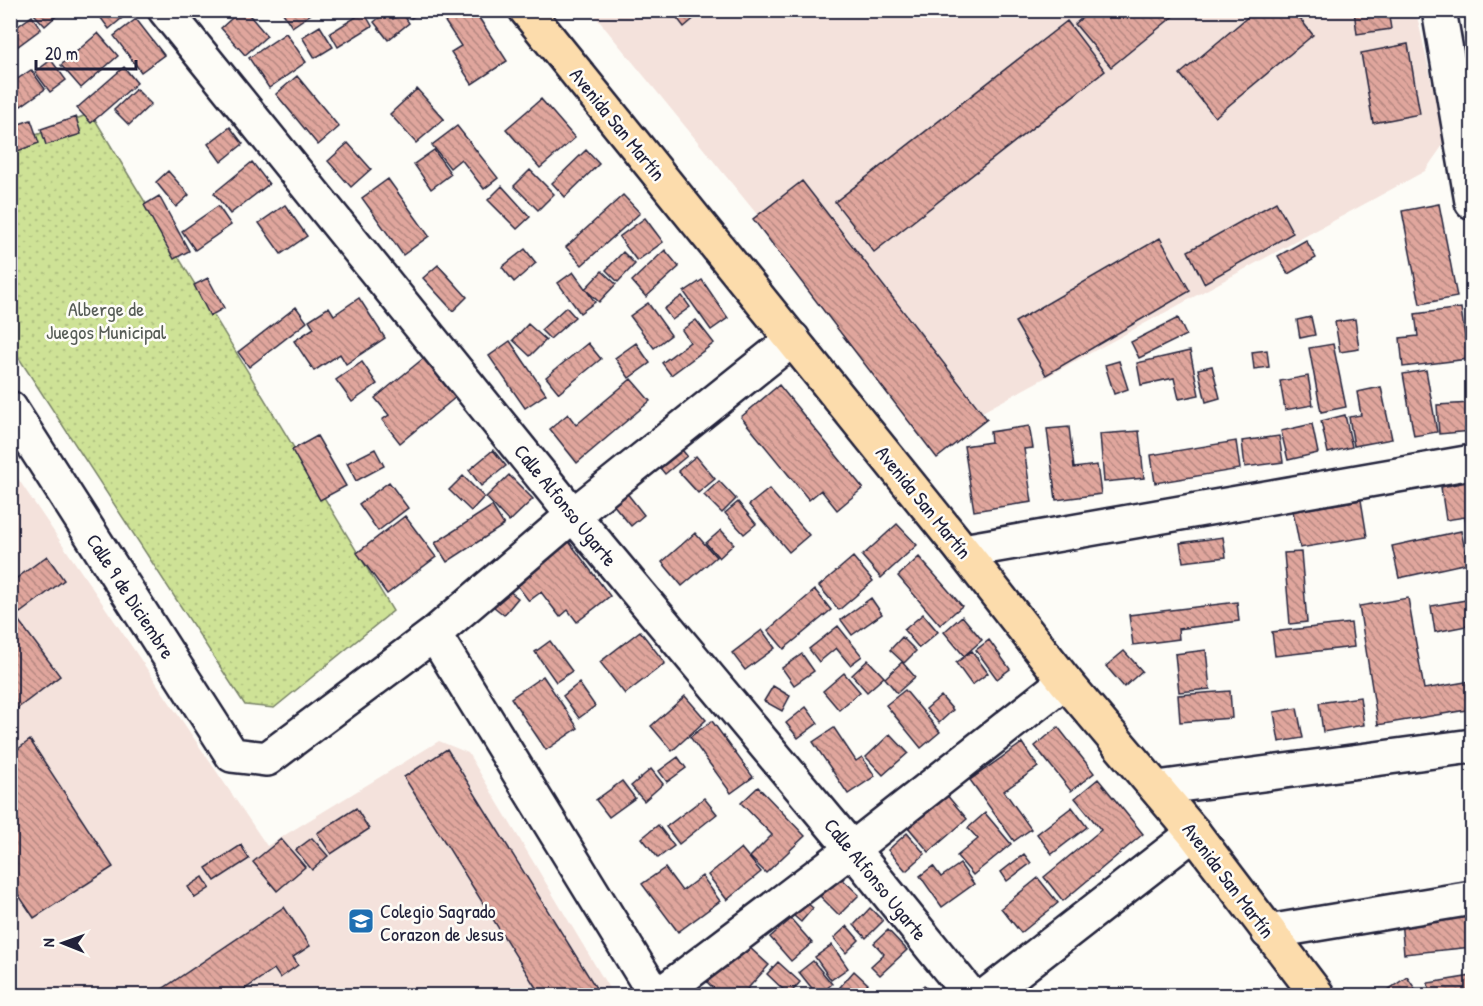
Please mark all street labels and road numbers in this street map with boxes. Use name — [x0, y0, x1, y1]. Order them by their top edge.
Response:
street label: Avenida San Martín — [564, 62, 672, 186]
street label: Calle Alfonso Ugarte — [508, 438, 624, 572]
street label: Avenida San Martín — [870, 440, 978, 564]
street label: Calle 9 de Diciembre — [80, 528, 182, 664]
street label: Calle Alfonso Ugarte — [818, 812, 934, 946]
street label: Avenida San Martín — [1177, 817, 1281, 943]

